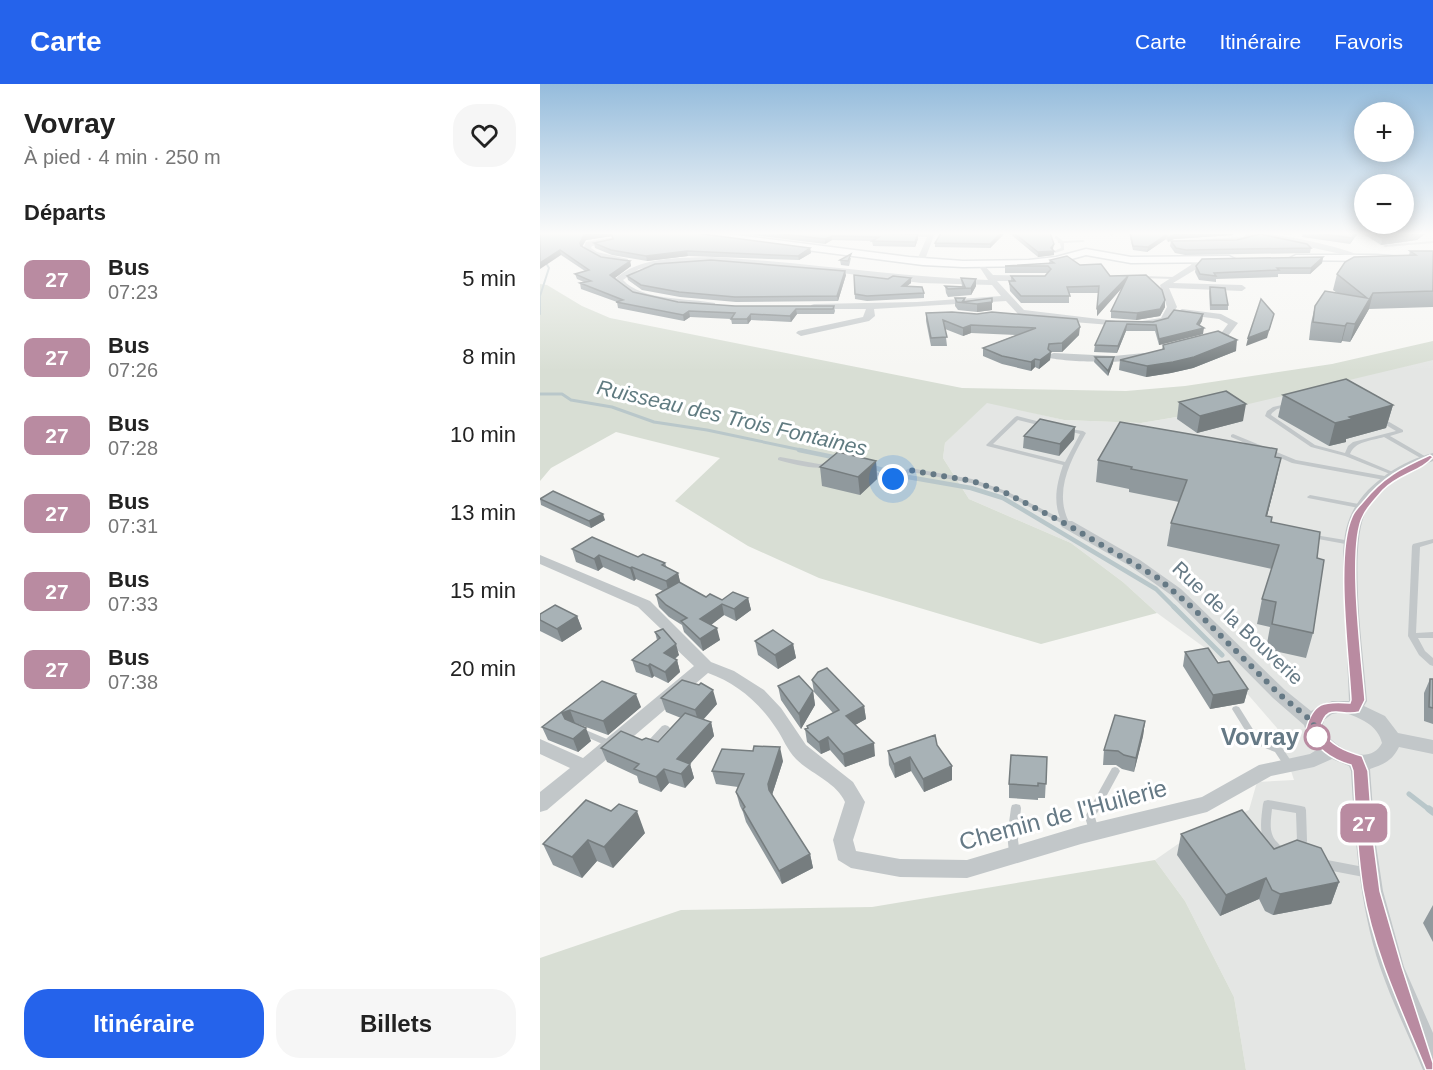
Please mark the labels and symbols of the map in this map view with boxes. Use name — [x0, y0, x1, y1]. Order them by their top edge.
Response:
water label: Ruisseau des Trois Fontaines — [595, 375, 870, 460]
your location — [878, 464, 908, 494]
street label: Rue de la Bouverie — [1168, 557, 1308, 689]
place label: Vovray — [1221, 723, 1300, 750]
marker: Vovray — [1304, 724, 1330, 750]
street label: Chemin de l'Huilerie — [956, 774, 1170, 855]
line badge: 27 — [1337, 804, 1391, 842]

